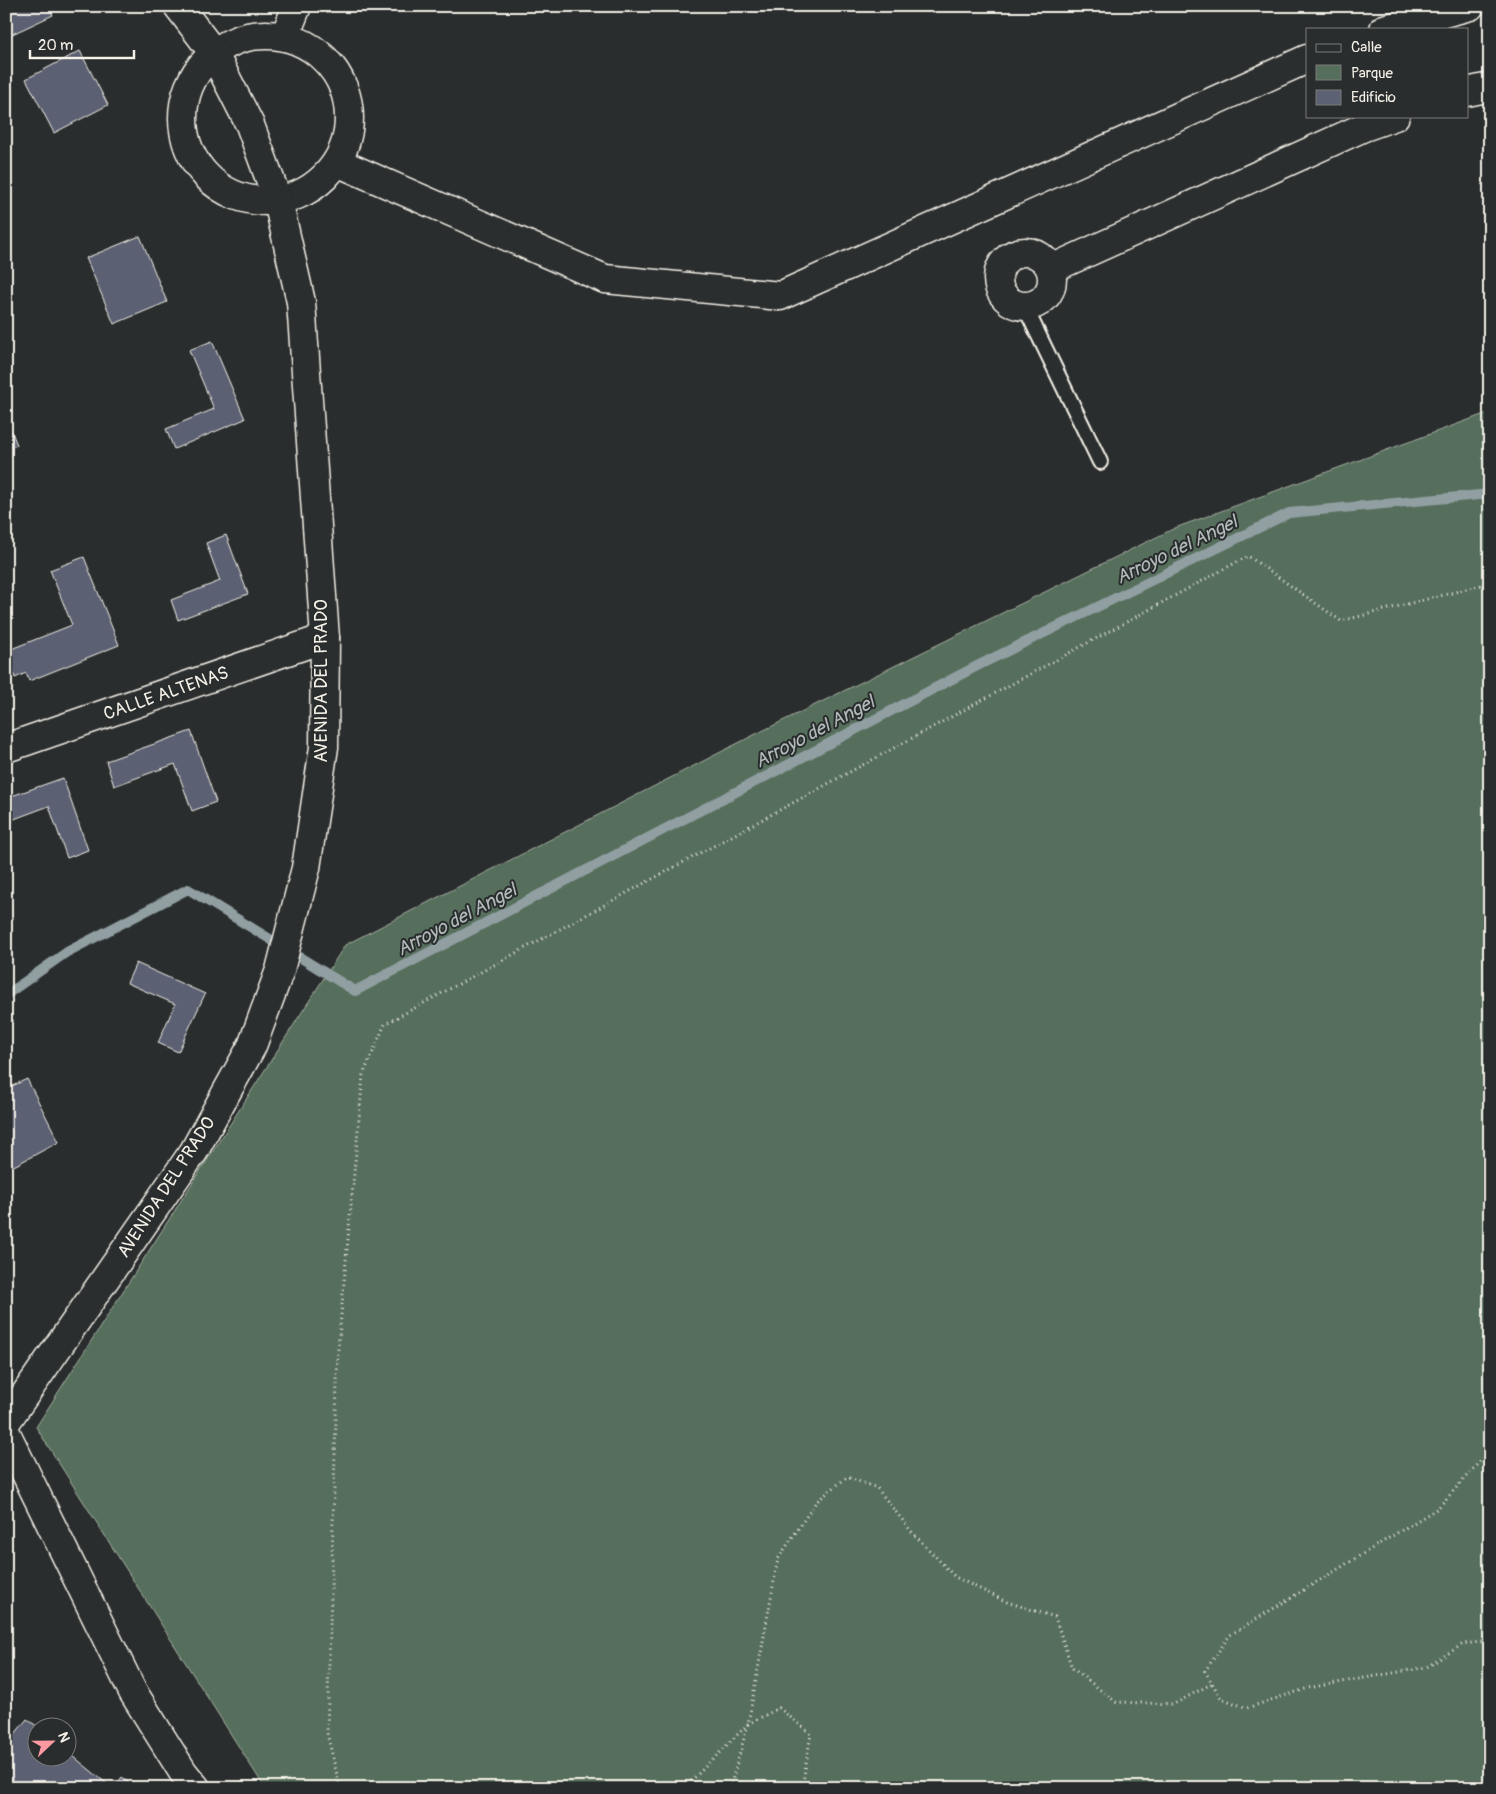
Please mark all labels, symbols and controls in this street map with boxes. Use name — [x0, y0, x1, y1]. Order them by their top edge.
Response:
scale bar — [30, 28, 134, 60]
legend — [1306, 28, 1468, 118]
text: 20 m — [38, 36, 73, 55]
text: Calle — [1351, 38, 1382, 57]
text: Parque — [1351, 64, 1394, 83]
text: Edificio — [1351, 88, 1396, 107]
water label: Arroyo del Angel — [1112, 509, 1243, 590]
street label: AVENIDA DEL PRADO — [310, 599, 333, 763]
street label: CALLE ALTENAS — [101, 661, 232, 726]
water label: Arroyo del Angel — [750, 689, 881, 774]
water label: Arroyo del Angel — [392, 877, 523, 962]
street label: AVENIDA DEL PRADO — [112, 1112, 221, 1262]
north arrow — [28, 1716, 78, 1766]
text: N — [54, 1730, 73, 1745]

